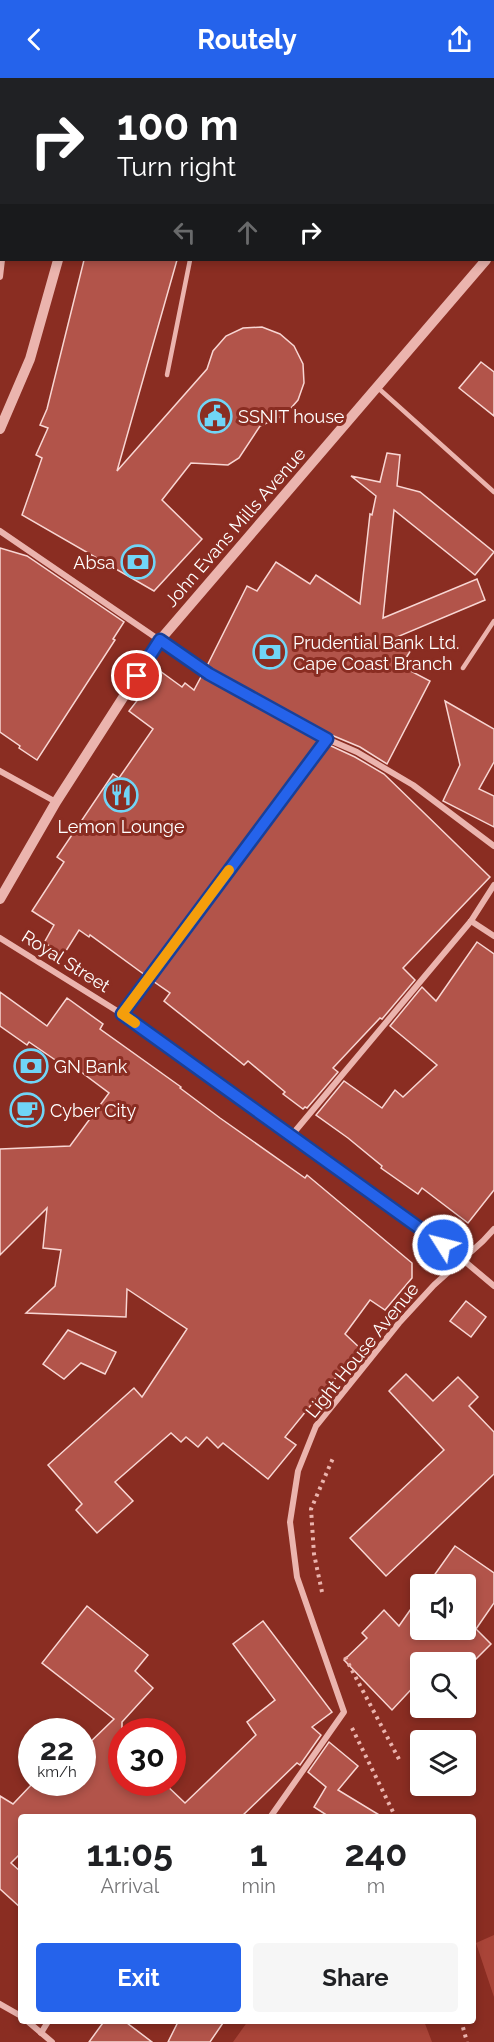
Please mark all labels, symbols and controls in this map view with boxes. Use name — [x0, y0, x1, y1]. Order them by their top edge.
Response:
icon: back — [18, 23, 51, 56]
icon: share — [443, 23, 476, 56]
text: Routely — [197, 24, 297, 55]
text: 100 m — [117, 101, 239, 150]
icon: right — [18, 102, 96, 180]
text: Turn right — [117, 151, 236, 182]
icon: left — [168, 216, 201, 249]
icon: ahead — [231, 216, 264, 249]
icon: right — [294, 216, 327, 249]
public building icon: SSNIT house — [197, 398, 233, 434]
place label: SSNIT house — [238, 406, 345, 427]
street label: John Evans Mills Avenue — [160, 443, 310, 611]
bank icon: Absa — [120, 544, 156, 580]
place label: Absa — [73, 552, 115, 573]
place label: Prudential Bank Ltd. Cape Coast Branch — [293, 632, 459, 674]
bank icon: Prudential Bank Ltd. Cape Coast Branch — [252, 634, 288, 670]
pin — [111, 650, 162, 701]
icon: arrive — [120, 659, 153, 692]
restaurant icon: Lemon Lounge — [103, 777, 139, 813]
place label: Lemon Lounge — [57, 816, 185, 837]
street label: Royal Street — [18, 926, 114, 996]
bank icon: GN Bank — [13, 1048, 49, 1084]
place label: GN Bank — [54, 1056, 128, 1077]
cafe icon: Cyber City — [9, 1092, 45, 1128]
place label: Cyber City — [50, 1100, 137, 1121]
position arrow — [411, 1213, 475, 1277]
street label: Light House Avenue — [301, 1278, 423, 1422]
map controls — [410, 1574, 476, 1796]
button: sound — [410, 1574, 476, 1640]
button: search — [410, 1652, 476, 1718]
speed limit sign: 30 — [108, 1718, 186, 1796]
button: layers — [410, 1730, 476, 1796]
text: 22 — [40, 1732, 74, 1767]
text: km/h — [37, 1763, 77, 1781]
text: 11:05 — [87, 1832, 173, 1874]
text: 1 — [250, 1832, 268, 1874]
text: 240 — [344, 1832, 407, 1874]
text: Arrival — [100, 1874, 159, 1898]
text: min — [242, 1874, 276, 1898]
text: m — [367, 1874, 385, 1898]
button: Exit — [36, 1943, 241, 2012]
button: Share — [253, 1943, 458, 2012]

